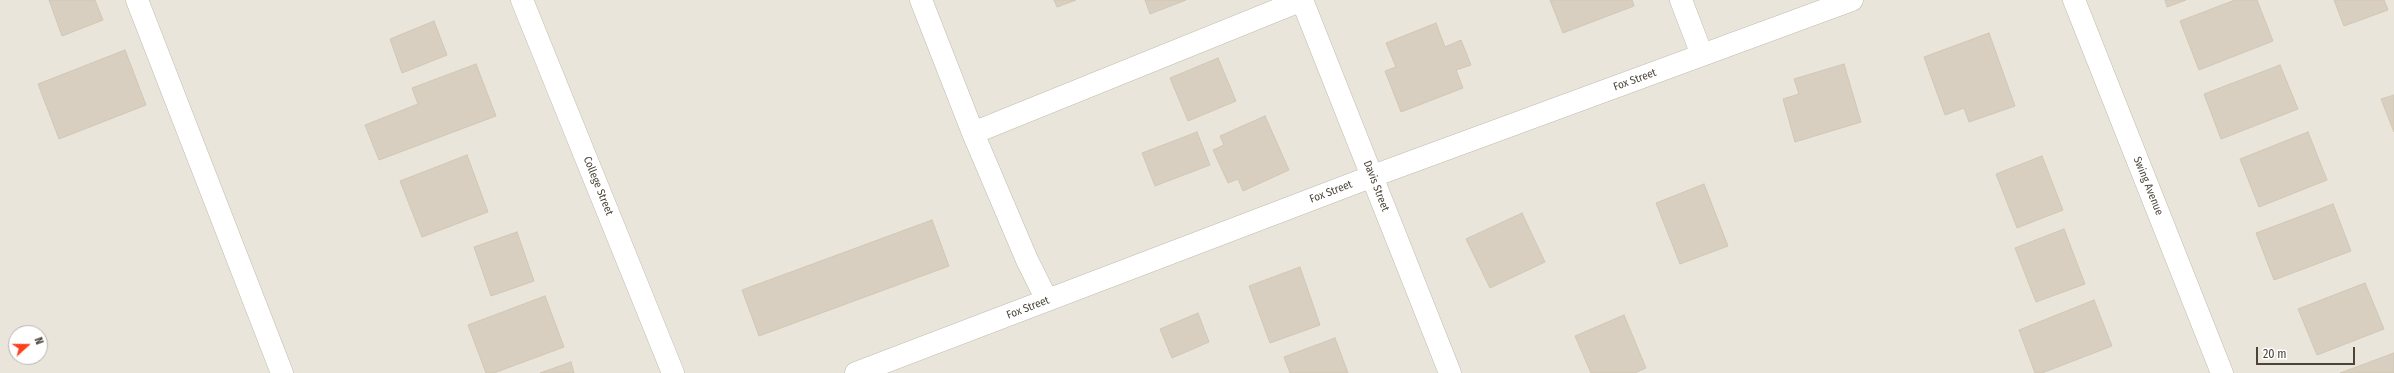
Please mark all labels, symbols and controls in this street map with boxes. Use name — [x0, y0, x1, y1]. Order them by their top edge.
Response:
street label: Fox Street — [1612, 66, 1658, 94]
street label: College Street — [580, 155, 616, 217]
street label: Swing Avenue — [2130, 155, 2166, 217]
street label: Davis Street — [1360, 159, 1392, 213]
street label: Fox Street — [1308, 178, 1354, 206]
street label: Fox Street — [1005, 294, 1051, 322]
north arrow — [8, 325, 48, 365]
text: N — [31, 335, 46, 346]
scale bar — [2258, 339, 2357, 365]
text: 20 m — [2263, 347, 2287, 361]

